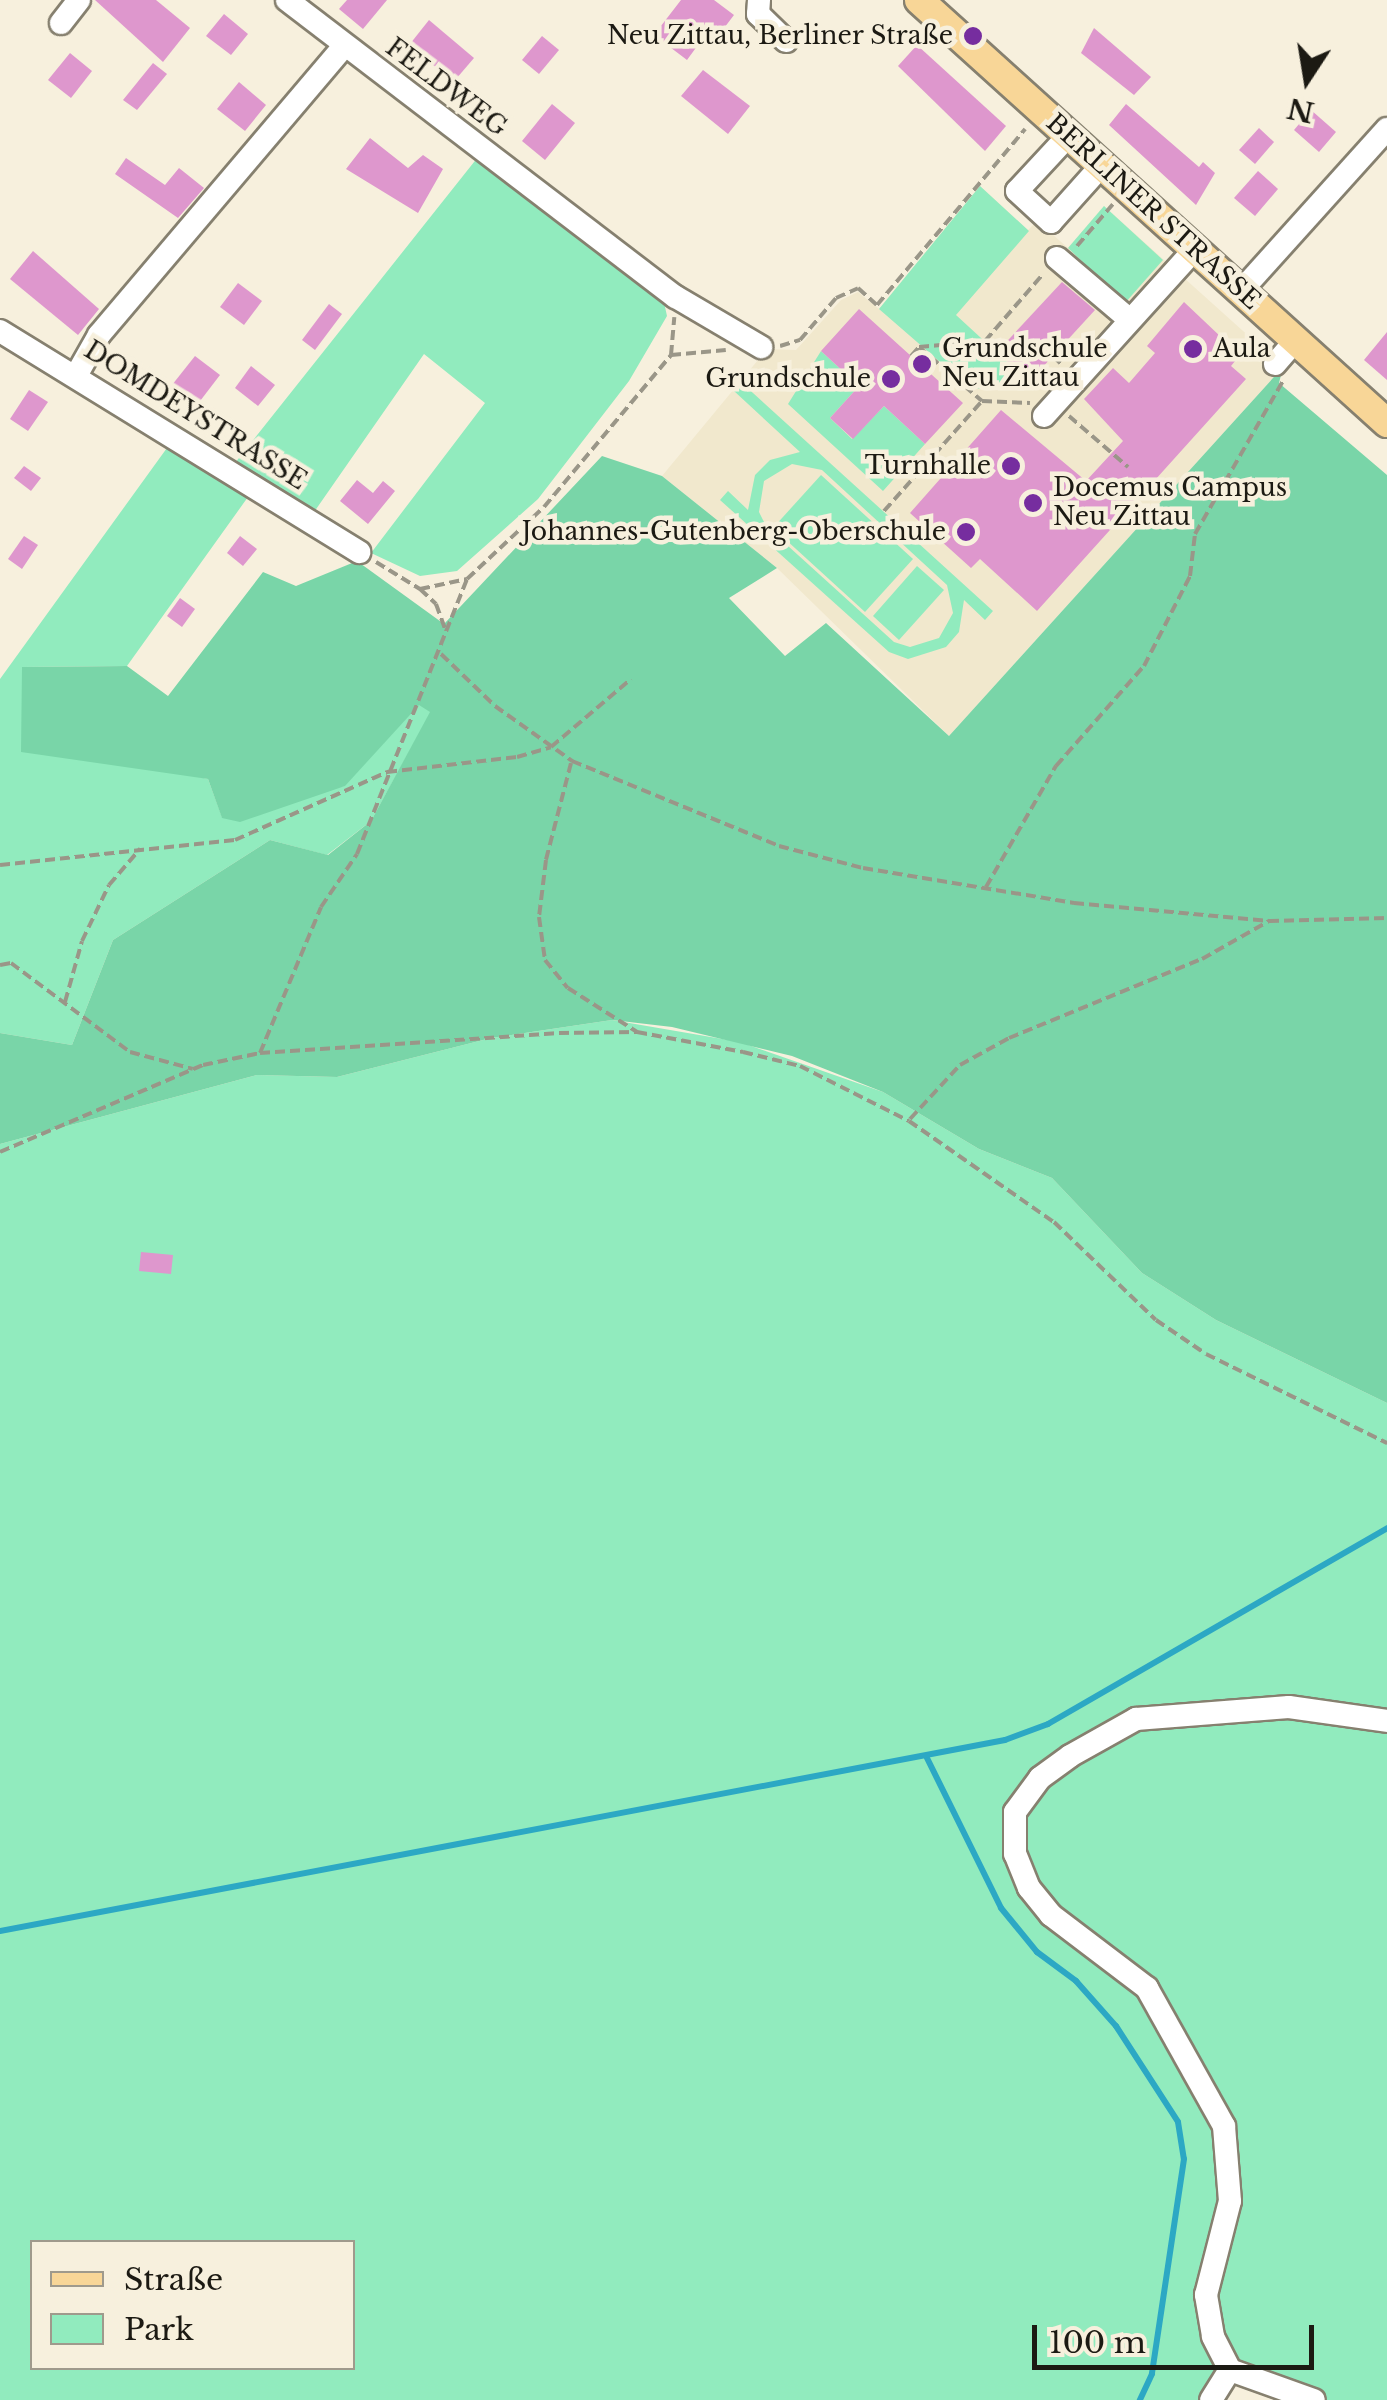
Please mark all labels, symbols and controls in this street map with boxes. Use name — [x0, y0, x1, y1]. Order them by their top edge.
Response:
place label: Neu Zittau, Berliner Straße — [606, 21, 953, 51]
marker: Neu Zittau, Berliner Straße — [962, 25, 984, 47]
north arrow — [1257, 30, 1357, 130]
street label: FELDWEG — [380, 33, 512, 143]
text: N — [1284, 90, 1317, 130]
street label: BERLINER STRASSE — [1040, 108, 1266, 316]
place label: Aula — [1213, 334, 1271, 364]
street label: DOMDEYSTRASSE — [78, 335, 312, 497]
place label: Grundschule Neu Zittau — [942, 335, 1108, 394]
marker: Aula — [1182, 338, 1204, 360]
marker: Grundschule Neu Zittau — [911, 353, 933, 375]
place label: Grundschule — [705, 364, 871, 394]
marker: Grundschule — [880, 368, 902, 390]
place label: Turnhalle — [865, 451, 991, 481]
marker: Turnhalle — [1000, 455, 1022, 477]
place label: Docemus Campus Neu Zittau — [1053, 474, 1287, 533]
marker: Docemus Campus Neu Zittau — [1022, 492, 1044, 514]
place label: Johannes-Gutenberg-Oberschule — [522, 517, 946, 547]
marker: Johannes-Gutenberg-Oberschule — [955, 521, 977, 543]
legend — [30, 2240, 355, 2370]
text: Straße — [124, 2261, 223, 2298]
scale bar — [1037, 2305, 1320, 2367]
text: Park — [124, 2311, 194, 2348]
text: 100 m — [1049, 2324, 1146, 2361]

